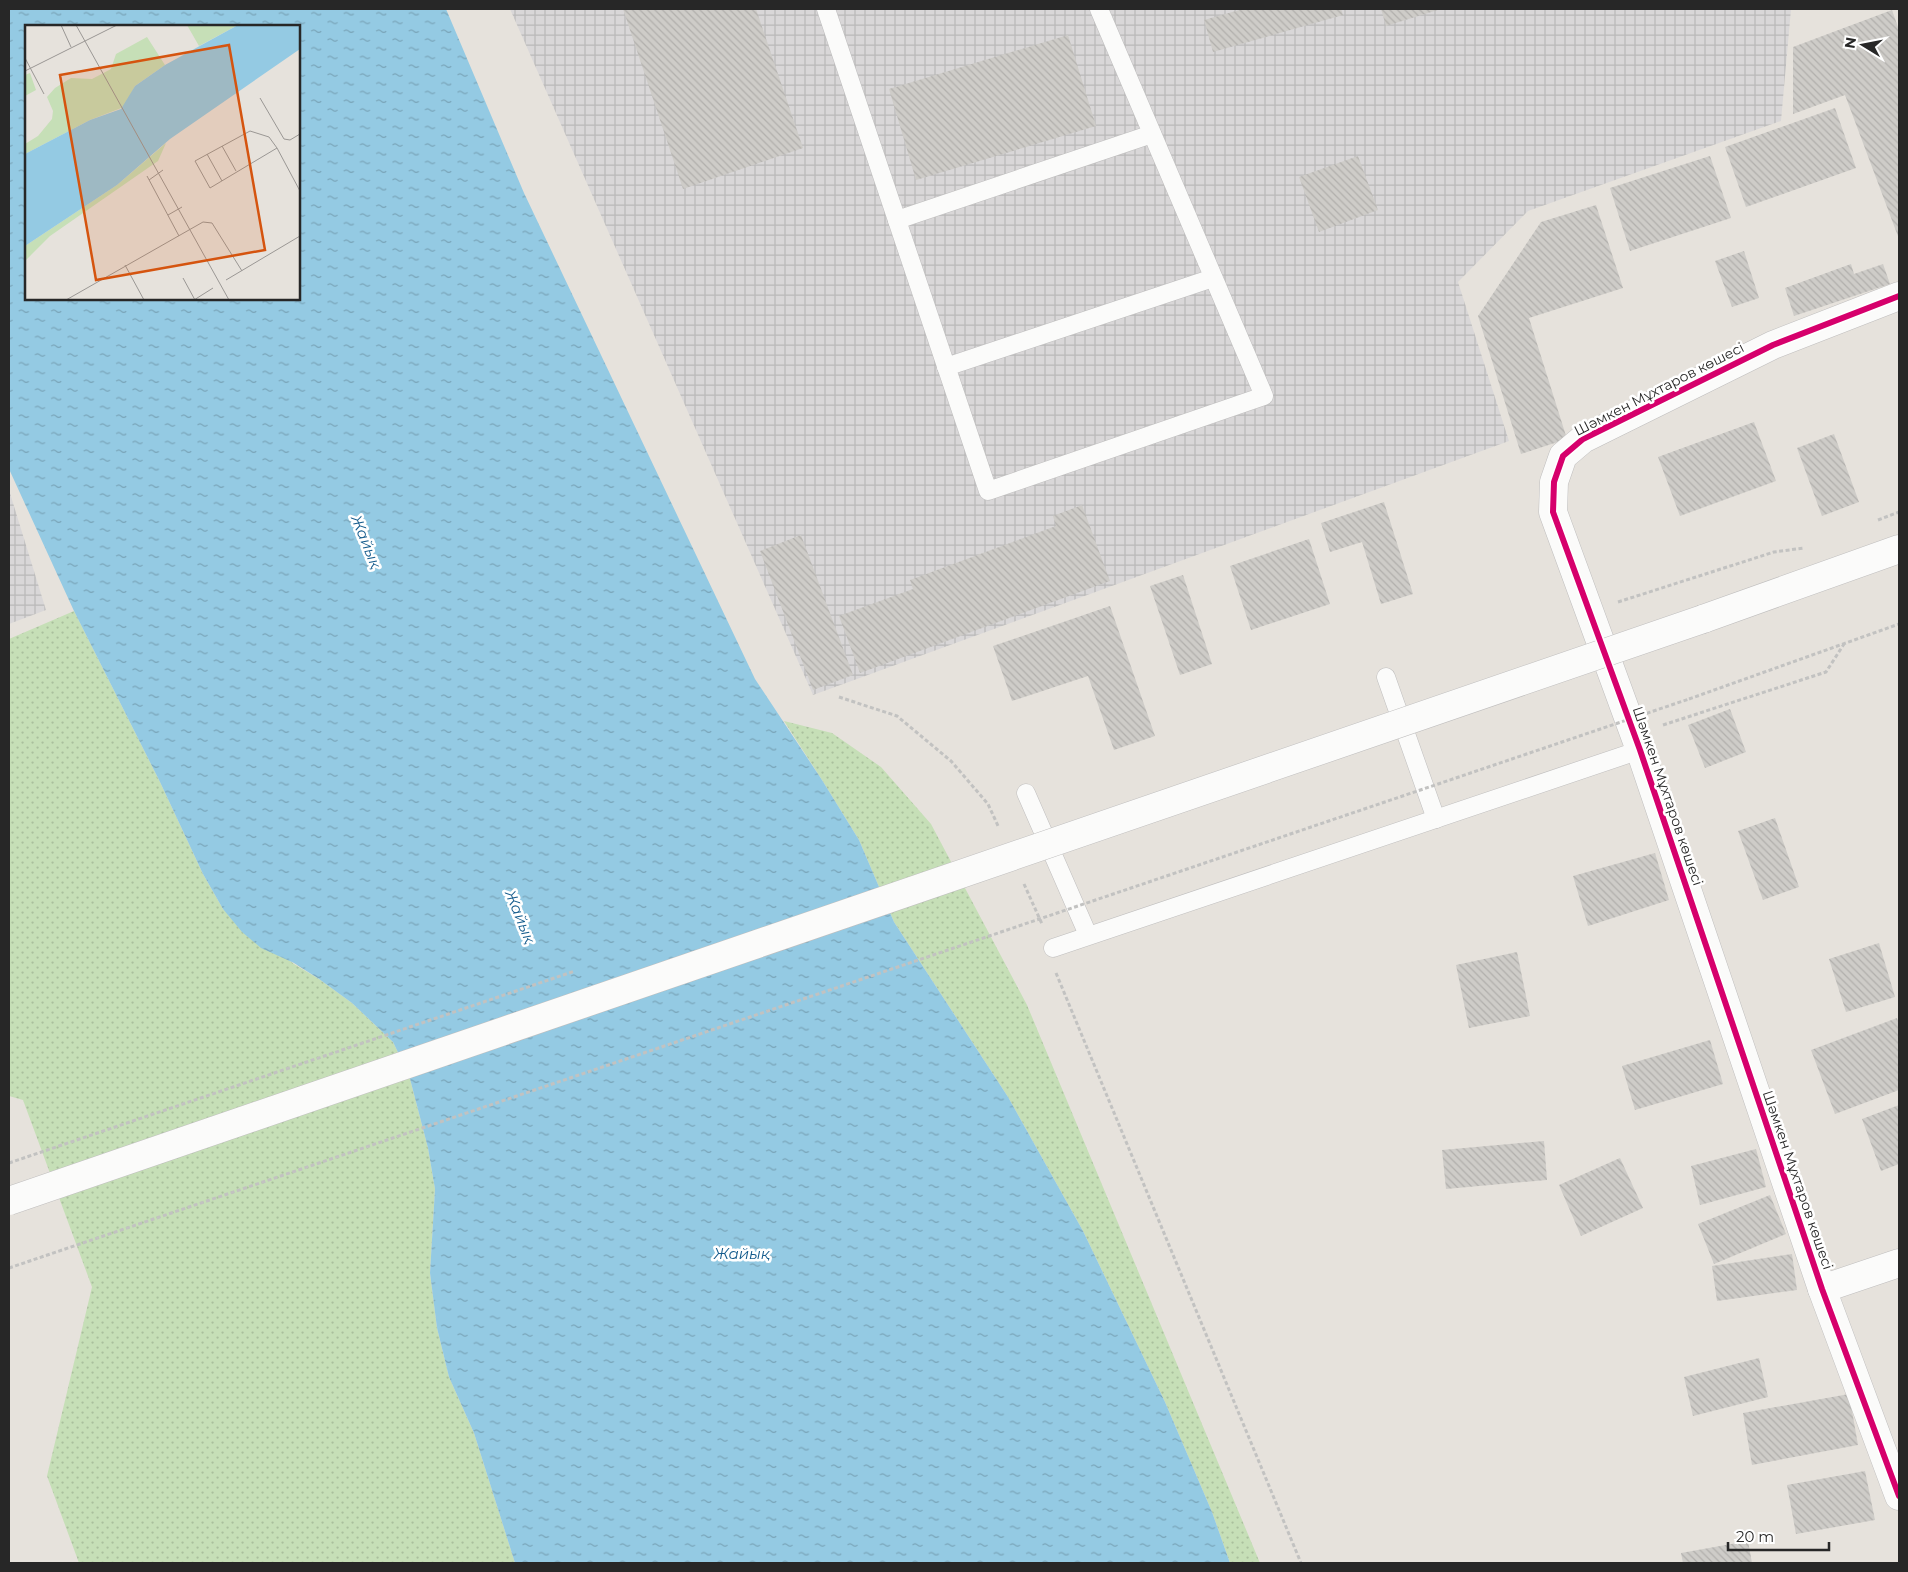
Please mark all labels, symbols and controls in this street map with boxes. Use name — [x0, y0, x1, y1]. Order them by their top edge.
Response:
north arrow — [1838, 20, 1888, 70]
inset map — [25, 25, 300, 300]
text: N — [1840, 36, 1860, 50]
street label: Шәмкен Мұхтаров көшесі — [1571, 338, 1747, 440]
water label: Жайық — [347, 511, 386, 572]
street label: Шәмкен Мұхтаров көшесі — [1629, 704, 1707, 888]
water label: Жайық — [501, 886, 540, 947]
street label: Шәмкен Мұхтаров көшесі — [1759, 1088, 1837, 1272]
water label: Жайық — [713, 1244, 771, 1263]
scale bar — [1728, 1520, 1829, 1552]
text: 20 m — [1736, 1527, 1774, 1546]

